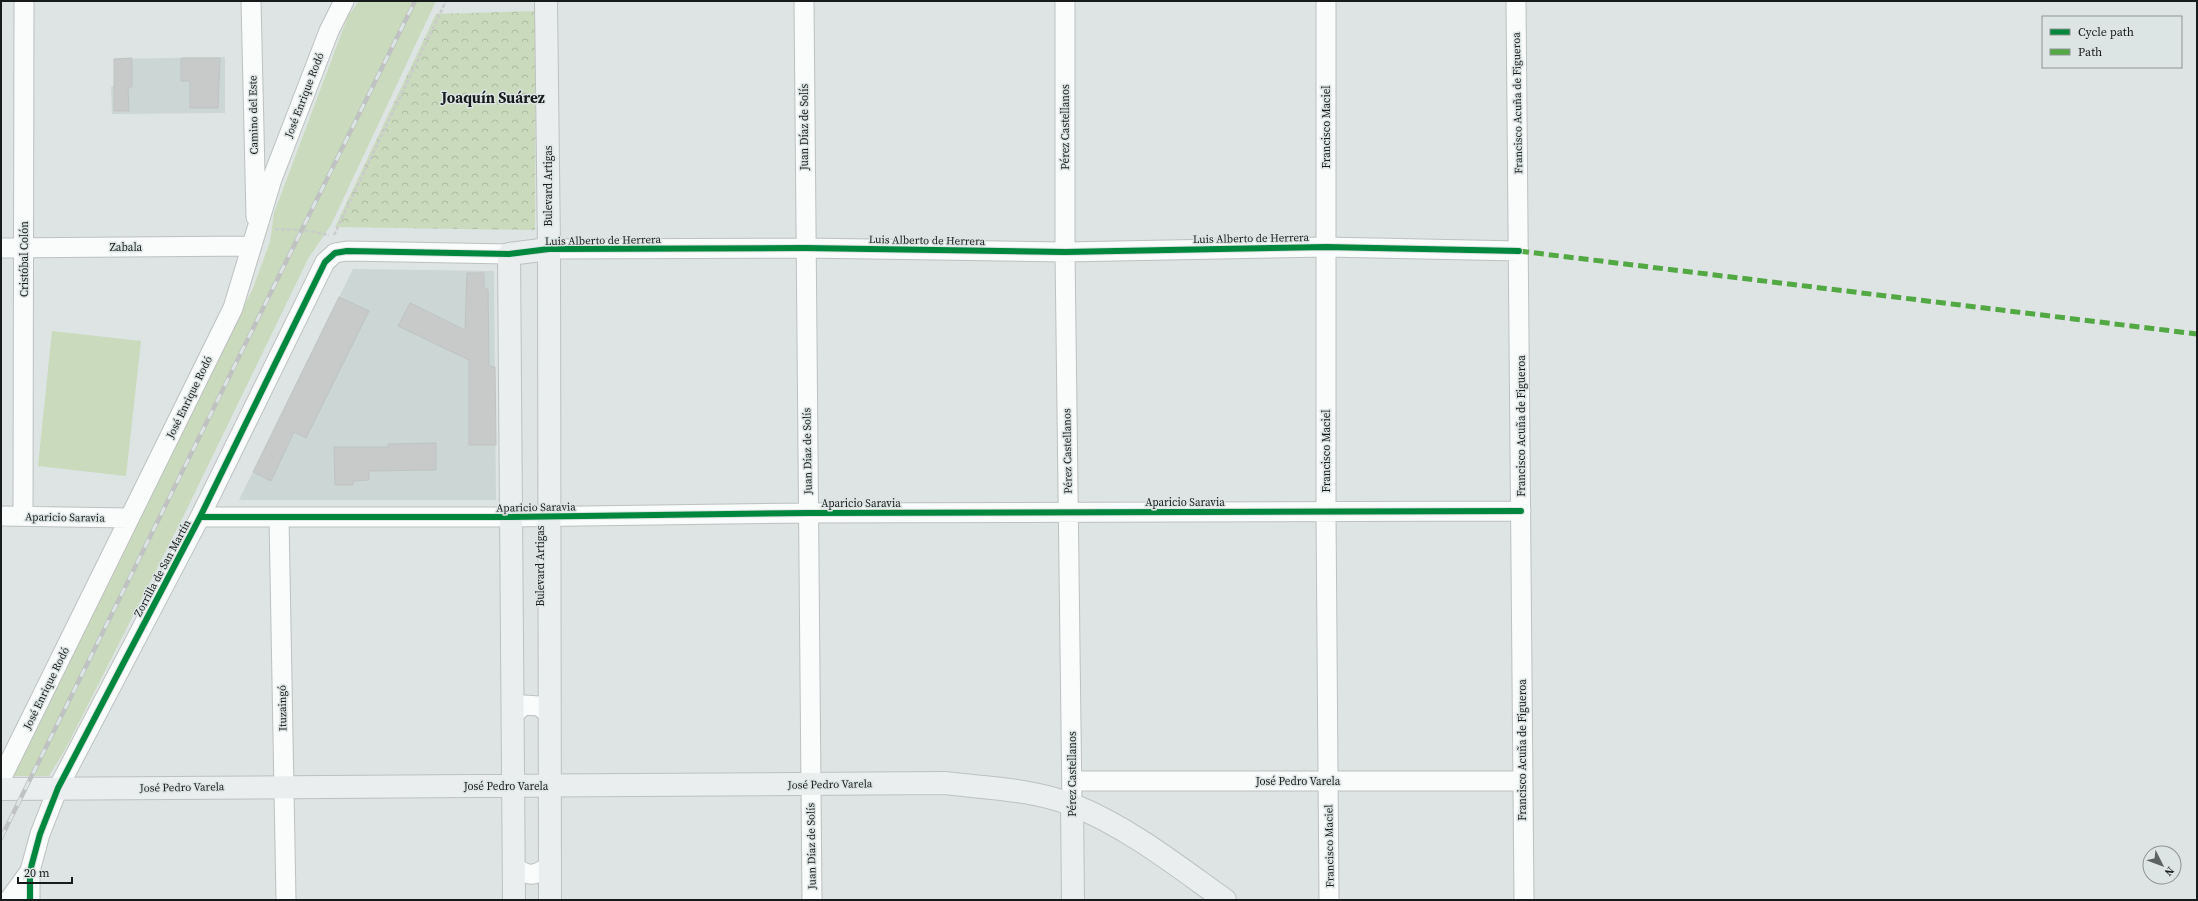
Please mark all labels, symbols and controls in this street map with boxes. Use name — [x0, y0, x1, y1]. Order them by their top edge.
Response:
legend — [2042, 16, 2182, 68]
text: Cycle path — [2078, 24, 2134, 40]
street label: Francisco Acuña de Figueroa — [1509, 32, 1526, 174]
text: Path — [2078, 44, 2102, 60]
street label: José Enrique Rodó — [281, 50, 328, 141]
street label: Camino del Este — [245, 75, 262, 155]
street label: Juan Díaz de Solís — [797, 84, 812, 171]
street label: Pérez Castellanos — [1058, 84, 1073, 170]
street label: Francisco Maciel — [1319, 86, 1334, 169]
district label: Joaquín Suárez — [440, 87, 545, 108]
street label: Bulevard Artigas — [541, 145, 556, 227]
street label: Cristóbal Colón — [17, 221, 32, 297]
street label: Luis Alberto de Herrera — [1193, 230, 1310, 247]
street label: Luis Alberto de Herrera — [545, 232, 662, 249]
street label: Luis Alberto de Herrera — [869, 232, 986, 249]
street label: Zabala — [110, 240, 143, 255]
street label: José Enrique Rodó — [163, 353, 216, 442]
street label: Francisco Acuña de Figueroa — [1514, 355, 1529, 497]
street label: Juan Díaz de Solís — [799, 407, 816, 495]
street label: Pérez Castellanos — [1059, 408, 1076, 494]
street label: Francisco Maciel — [1319, 410, 1334, 493]
street label: Aparicio Saravia — [1145, 495, 1225, 510]
street label: Aparicio Saravia — [821, 496, 901, 511]
street label: Aparicio Saravia — [496, 499, 576, 516]
street label: Aparicio Saravia — [25, 509, 105, 526]
street label: Zorrilla de San Martín — [131, 517, 195, 619]
street label: Bulevard Artigas — [533, 525, 548, 607]
street label: José Enrique Rodó — [20, 644, 73, 733]
street label: Francisco Acuña de Figueroa — [1515, 679, 1530, 821]
street label: Ituzaingó — [275, 685, 290, 731]
street label: Pérez Castellanos — [1065, 731, 1080, 817]
street label: José Pedro Varela — [1255, 774, 1341, 789]
street label: José Pedro Varela — [787, 776, 873, 793]
street label: José Pedro Varela — [139, 779, 225, 796]
street label: José Pedro Varela — [463, 779, 549, 794]
street label: Juan Díaz de Solís — [803, 802, 820, 890]
street label: Francisco Maciel — [1321, 804, 1338, 888]
north arrow — [2142, 845, 2182, 885]
scale bar — [18, 859, 72, 885]
text: N — [2161, 863, 2177, 879]
text: 20 m — [24, 865, 50, 881]

